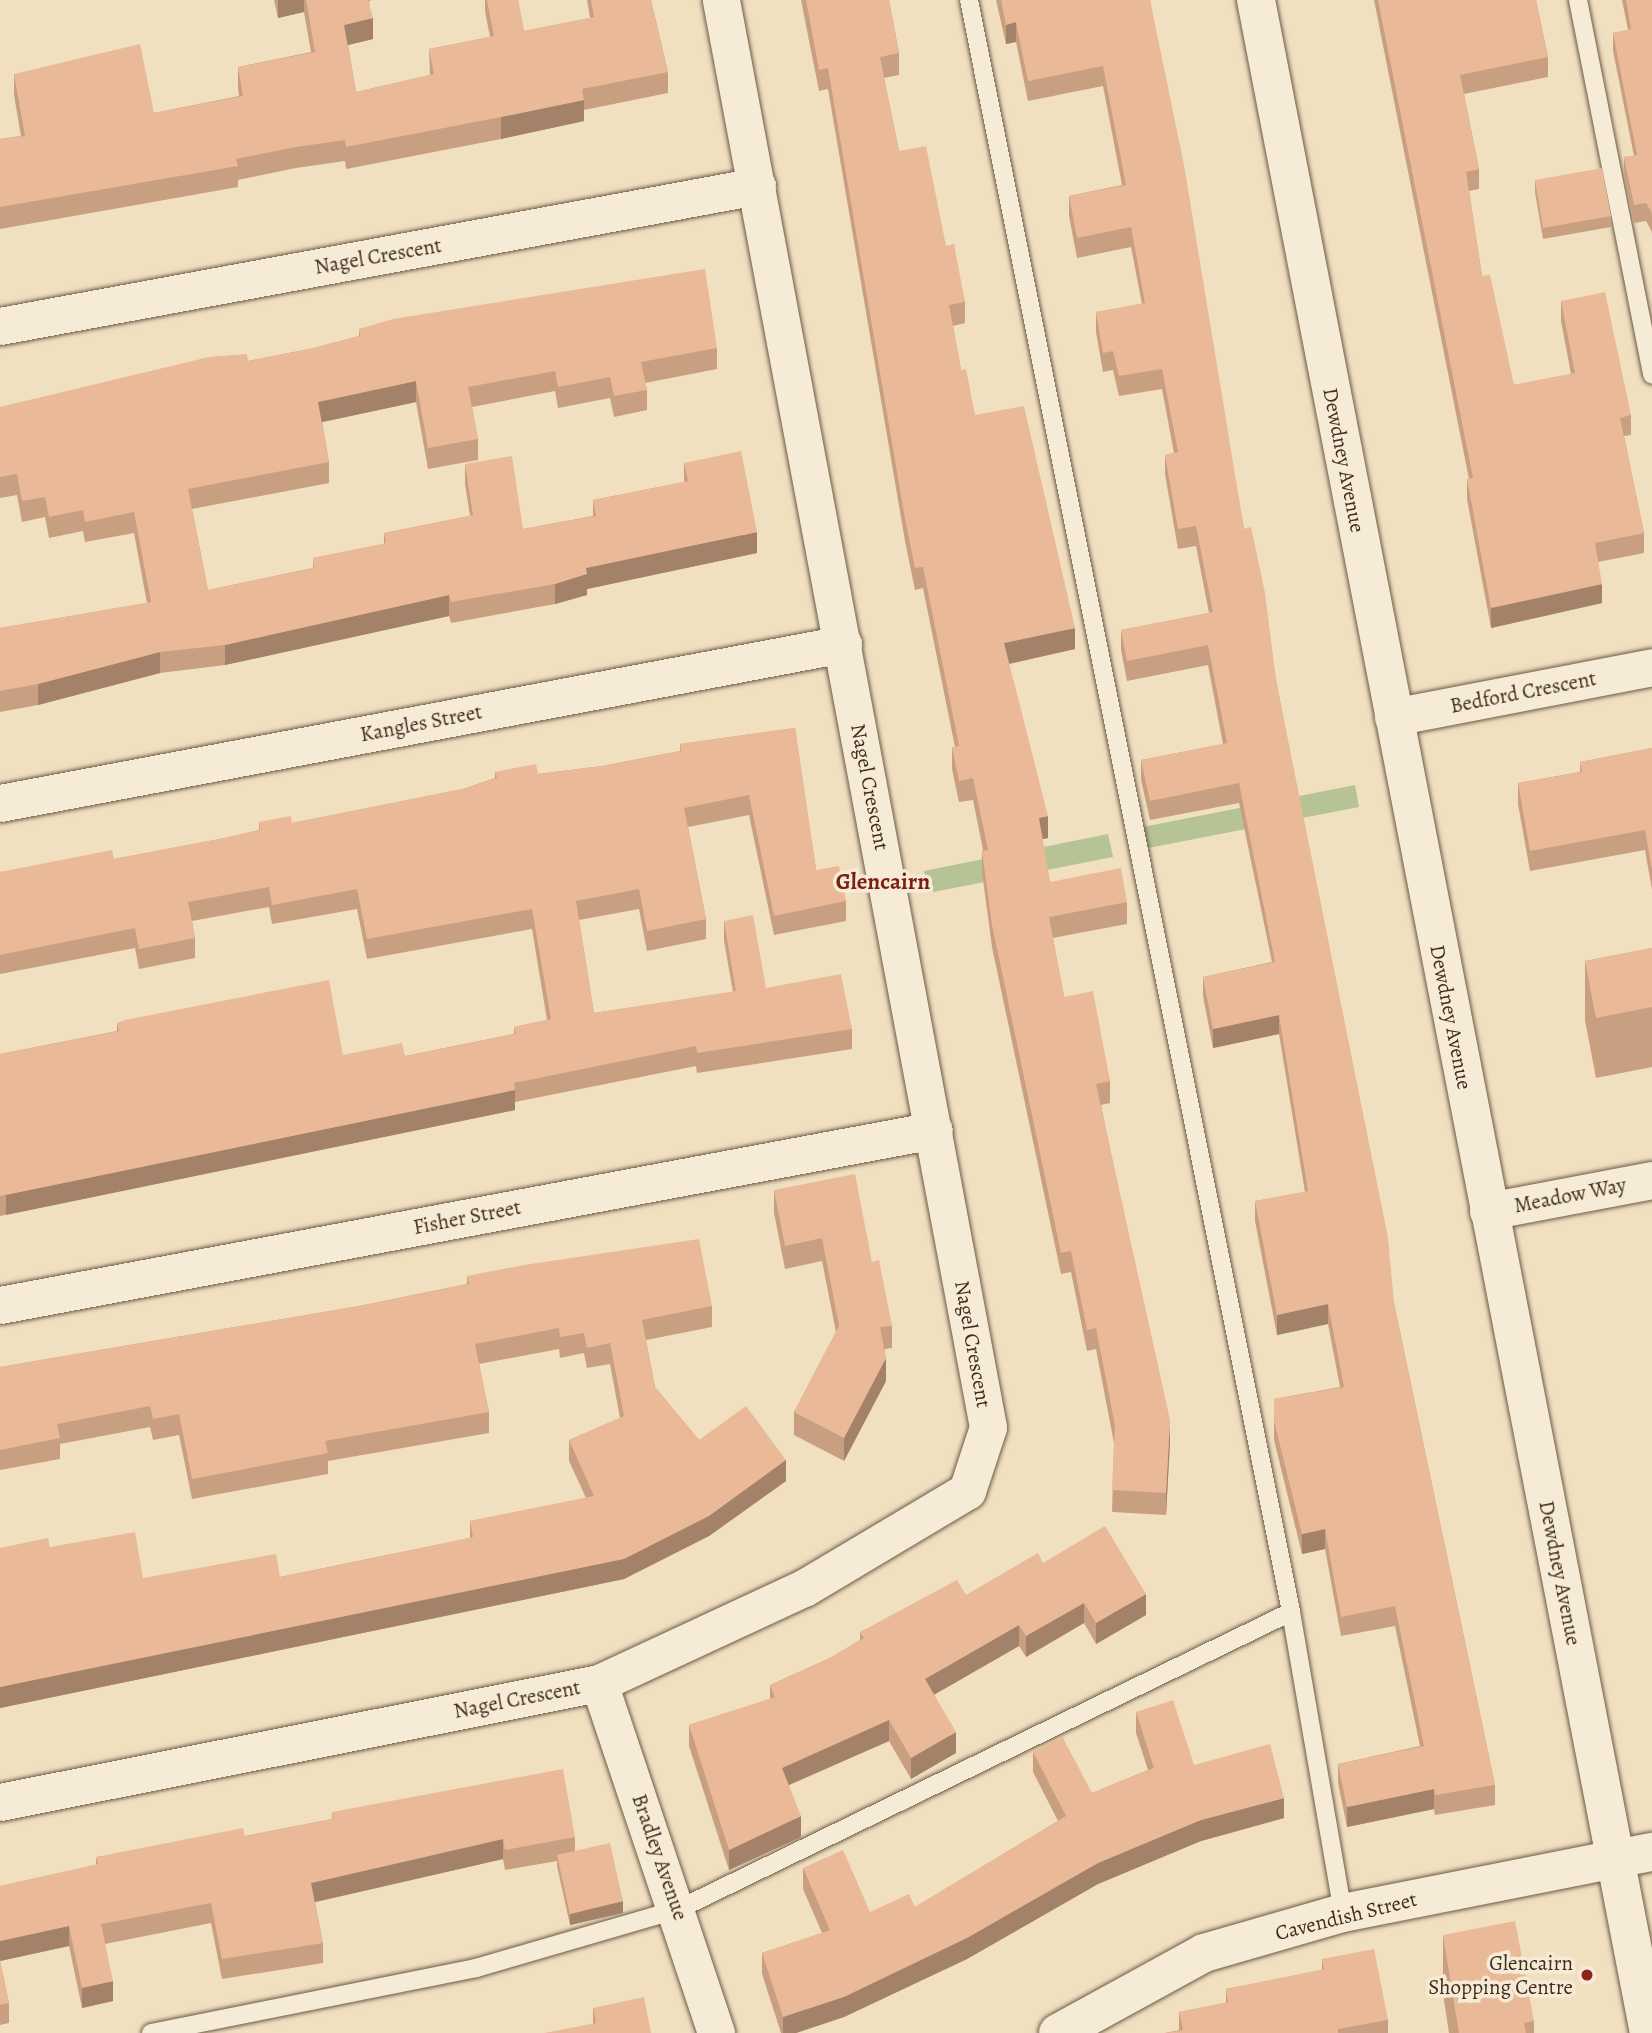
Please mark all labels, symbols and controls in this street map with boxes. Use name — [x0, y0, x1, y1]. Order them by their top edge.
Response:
street label: Nagel Crescent — [313, 232, 443, 280]
street label: Dewdney Avenue — [1318, 385, 1370, 535]
street label: Bedford Crescent — [1448, 665, 1598, 719]
street label: Kangles Street — [358, 699, 484, 747]
street label: Nagel Crescent — [845, 722, 895, 852]
district label: Glencairn — [836, 868, 930, 896]
street label: Dewdney Avenue — [1425, 942, 1477, 1092]
street label: Meadow Way — [1512, 1172, 1628, 1218]
street label: Fisher Street — [411, 1194, 523, 1240]
street label: Nagel Crescent — [949, 1279, 997, 1409]
street label: Dewdney Avenue — [1534, 1498, 1586, 1648]
street label: Nagel Crescent — [452, 1674, 582, 1724]
street label: Bradley Avenue — [627, 1791, 693, 1923]
street label: Cavendish Street — [1273, 1886, 1419, 1946]
place label: Glencairn Shopping Centre — [1428, 1950, 1573, 2000]
marker: Glencairn Shopping Centre — [1579, 1967, 1595, 1983]

